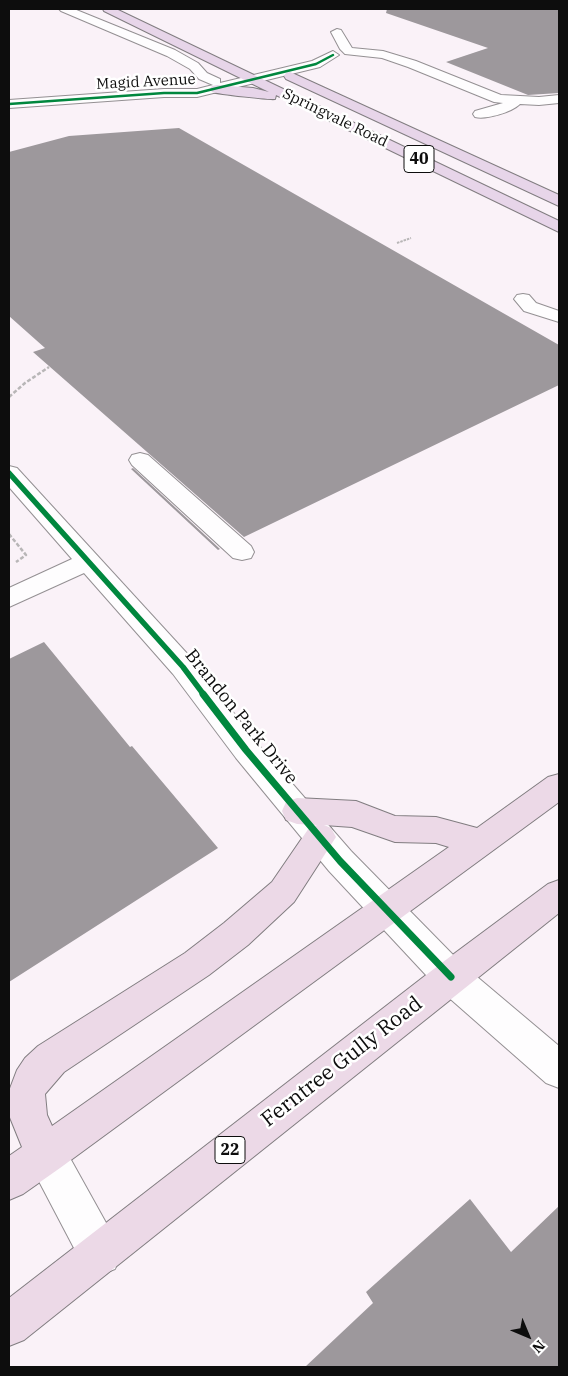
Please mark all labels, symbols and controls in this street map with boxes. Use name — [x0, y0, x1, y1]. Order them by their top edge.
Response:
street label: Magid Avenue — [96, 70, 196, 94]
street label: Springvale Road — [279, 85, 391, 151]
road number: 40 — [404, 146, 434, 172]
street label: Brandon Park Drive — [180, 645, 302, 789]
street label: Ferntree Gully Road — [257, 991, 427, 1133]
road number: 22 — [215, 1136, 245, 1164]
north arrow — [503, 1311, 553, 1361]
text: N — [528, 1336, 549, 1357]

